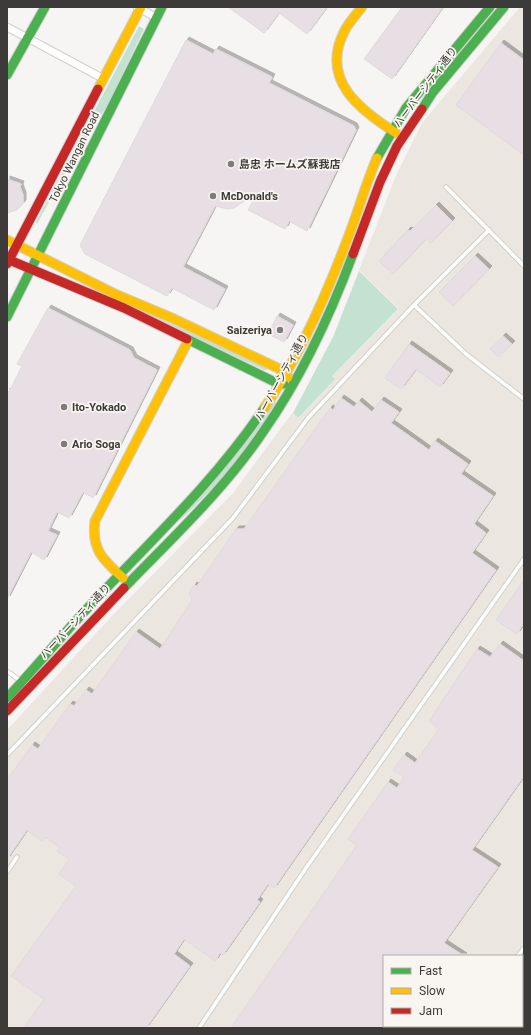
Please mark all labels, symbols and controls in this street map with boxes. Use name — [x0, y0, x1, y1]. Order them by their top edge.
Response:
street label: ハーバーシティ通り — [391, 44, 460, 130]
street label: Tokyo Wangan Road — [47, 109, 102, 205]
place label: 島忠 ホームズ蘇我店 — [239, 158, 340, 171]
marker: 島忠 ホームズ蘇我店 — [226, 159, 236, 169]
place label: McDonald's — [221, 190, 278, 203]
marker: McDonald's — [208, 191, 218, 201]
place label: Saizeriya — [227, 324, 272, 337]
marker: Saizeriya — [275, 325, 285, 335]
street label: ハーバーシティ通り — [252, 331, 311, 423]
place label: Ito-Yokado — [72, 401, 126, 414]
marker: Ito-Yokado — [59, 402, 69, 412]
place label: Ario Soga — [72, 438, 121, 451]
marker: Ario Soga — [59, 439, 69, 449]
street label: ハーバーシティ通り — [37, 581, 114, 662]
legend — [383, 955, 523, 1027]
text: Fast — [419, 964, 442, 978]
text: Slow — [419, 984, 445, 998]
text: Jam — [419, 1004, 443, 1018]

